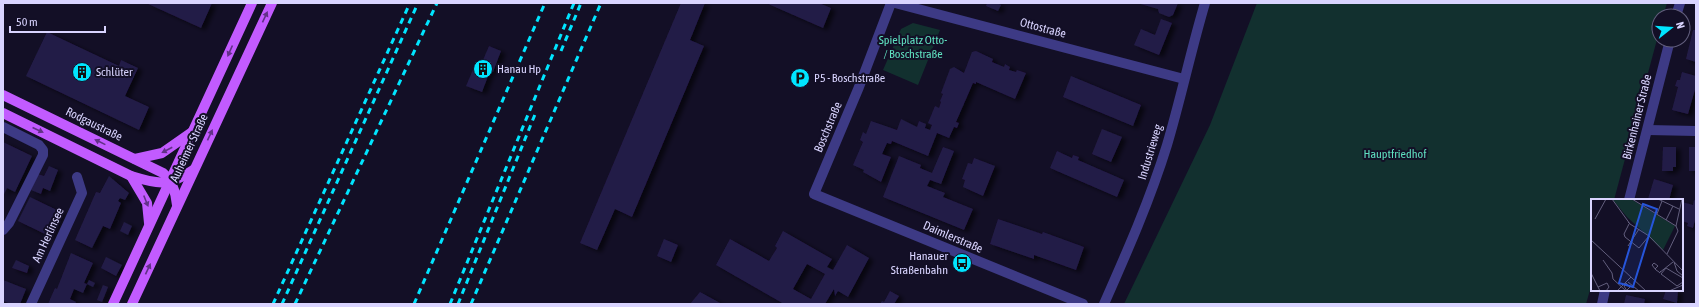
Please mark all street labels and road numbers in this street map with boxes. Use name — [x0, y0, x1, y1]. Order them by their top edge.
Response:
street label: Ottostraße — [1018, 15, 1068, 41]
street label: Birkenhainer Straße — [1620, 73, 1654, 161]
street label: Boschstraße — [811, 100, 845, 154]
street label: Rodgaustraße — [63, 104, 125, 144]
street label: Auheimer Straße — [167, 112, 211, 184]
street label: Industrieweg — [1135, 122, 1165, 181]
street label: Am Herlinsee — [29, 205, 67, 265]
street label: Daimlerstraße — [921, 218, 985, 256]

